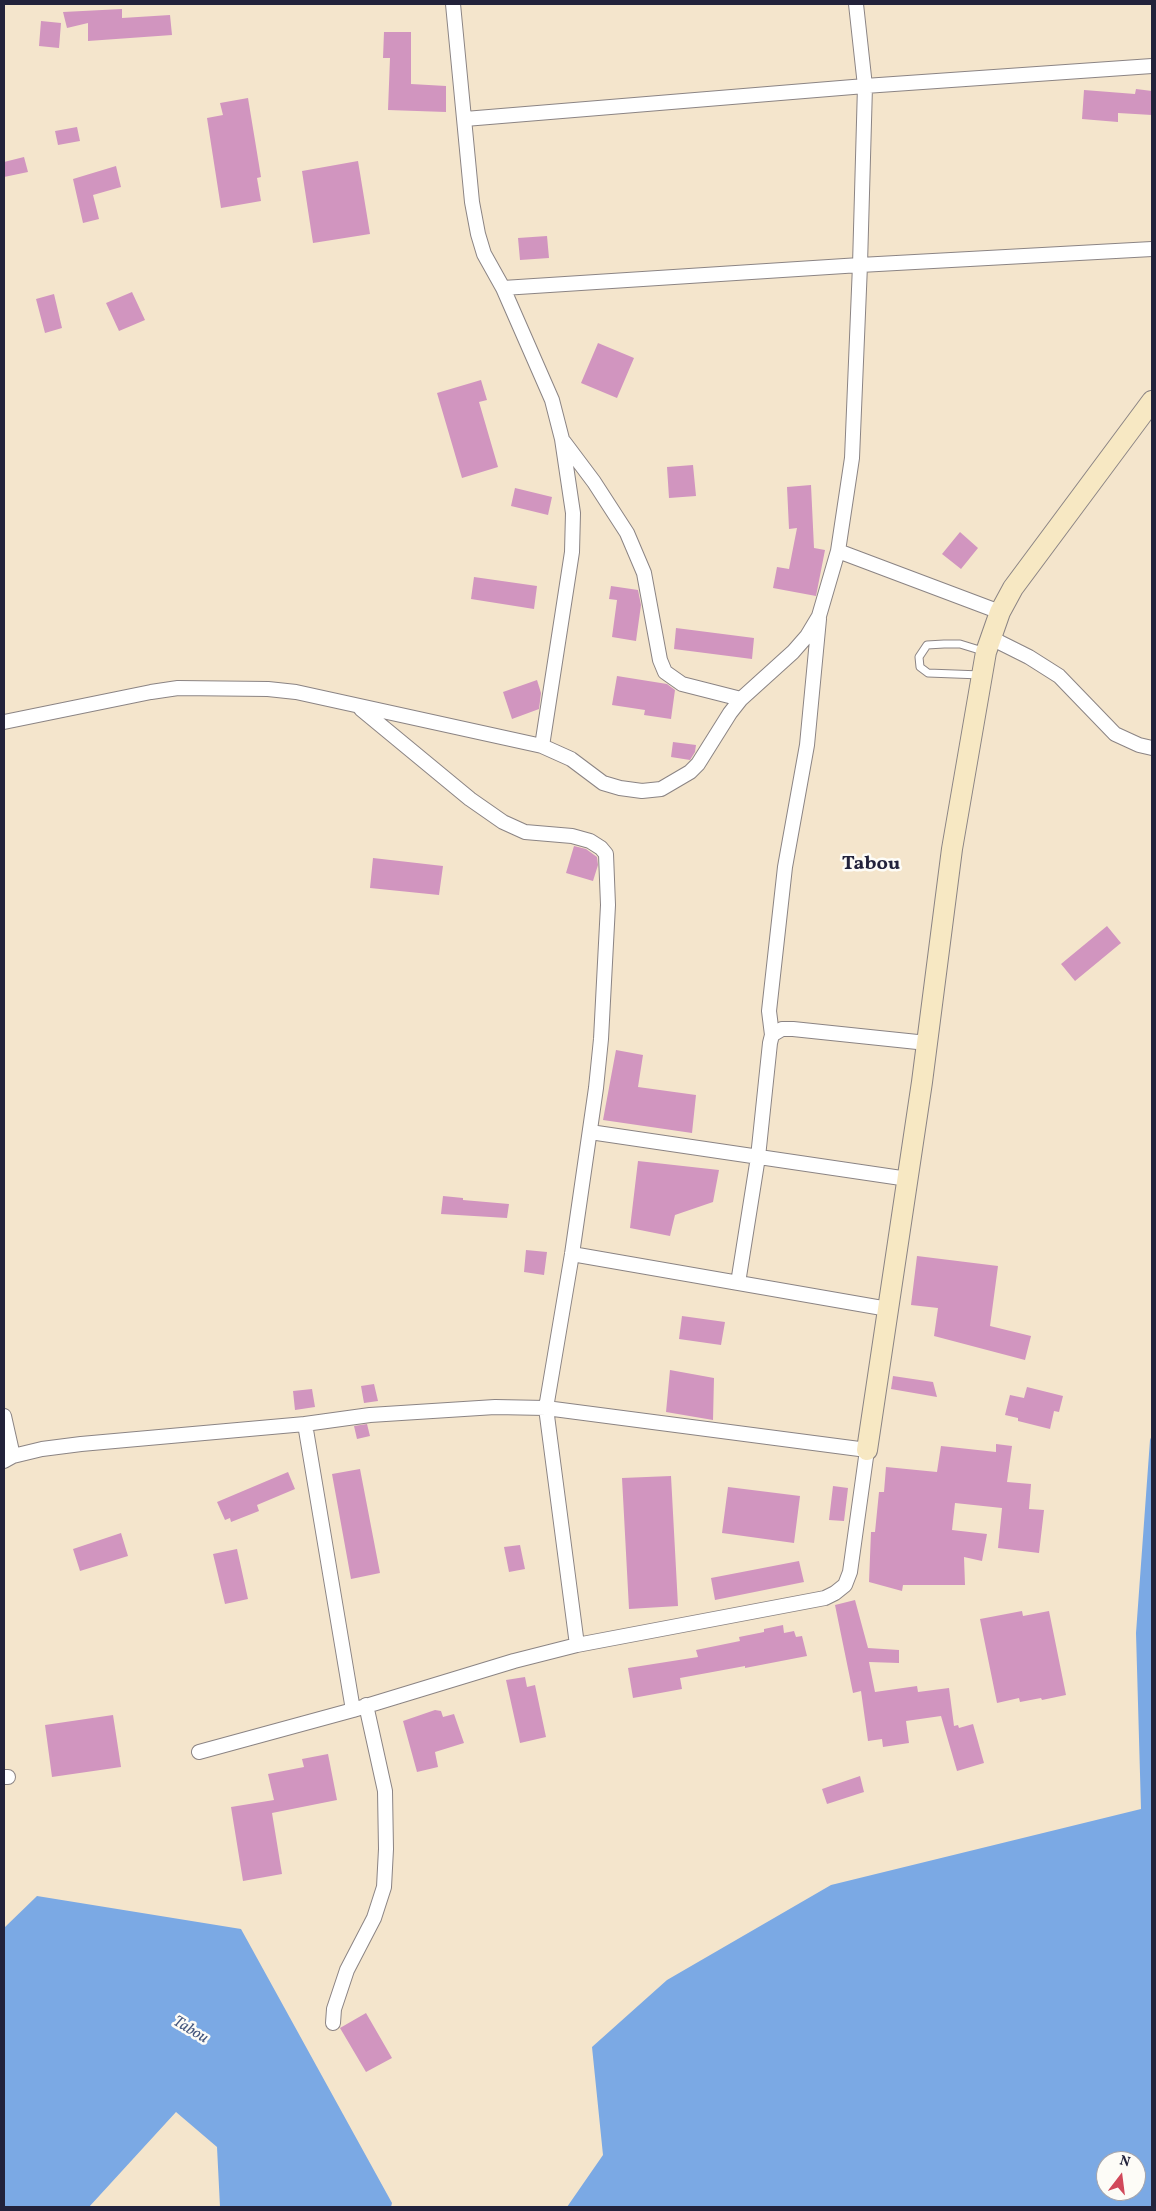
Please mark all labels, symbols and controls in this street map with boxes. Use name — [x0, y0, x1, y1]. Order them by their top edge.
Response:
district label: Tabou — [842, 853, 900, 877]
water label: Tabou — [169, 2013, 211, 2049]
north arrow — [1096, 2151, 1146, 2201]
text: N — [1117, 2151, 1132, 2172]

